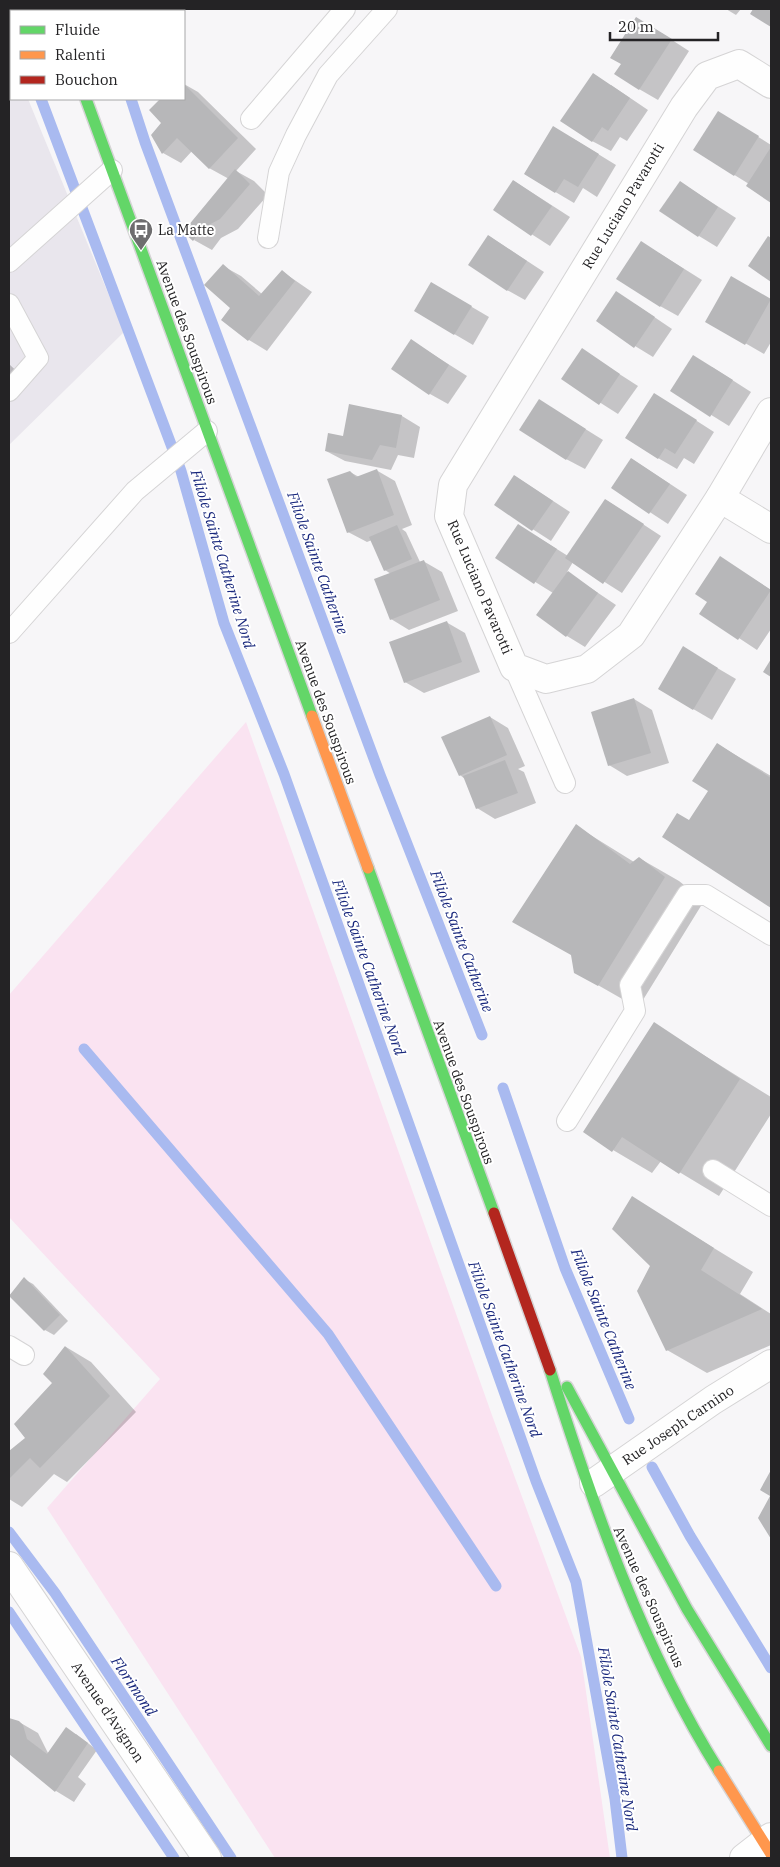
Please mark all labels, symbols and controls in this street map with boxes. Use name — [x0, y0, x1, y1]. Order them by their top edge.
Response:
legend — [10, 10, 185, 100]
scale bar — [610, 10, 718, 42]
text: 20 m — [618, 17, 654, 36]
text: Fluide — [55, 20, 100, 39]
text: Ralenti — [55, 45, 106, 64]
text: Bouchon — [55, 70, 118, 89]
street label: Rue Luciano Pavarotti — [578, 140, 668, 272]
bus stop icon: La Matte — [128, 217, 154, 251]
place label: La Matte — [158, 221, 214, 239]
street label: Avenue des Souspirous — [152, 257, 222, 407]
water label: Filiole Sainte Catherine Nord — [186, 466, 260, 652]
water label: Filiole Sainte Catherine — [283, 488, 353, 637]
street label: Rue Luciano Pavarotti — [444, 517, 516, 657]
street label: Avenue des Souspirous — [291, 637, 361, 787]
water label: Filiole Sainte Catherine — [426, 866, 498, 1015]
water label: Filiole Sainte Catherine Nord — [328, 875, 410, 1059]
street label: Avenue des Souspirous — [429, 1017, 499, 1167]
water label: Filiole Sainte Catherine — [567, 1245, 641, 1393]
water label: Filiole Sainte Catherine Nord — [464, 1257, 546, 1441]
street label: Rue Joseph Carnino — [619, 1381, 737, 1469]
street label: Avenue des Souspirous — [610, 1524, 688, 1671]
water label: Filiole Sainte Catherine Nord — [594, 1645, 642, 1833]
water label: Florimond — [107, 1652, 161, 1720]
street label: Avenue d'Avignon — [68, 1658, 148, 1766]

